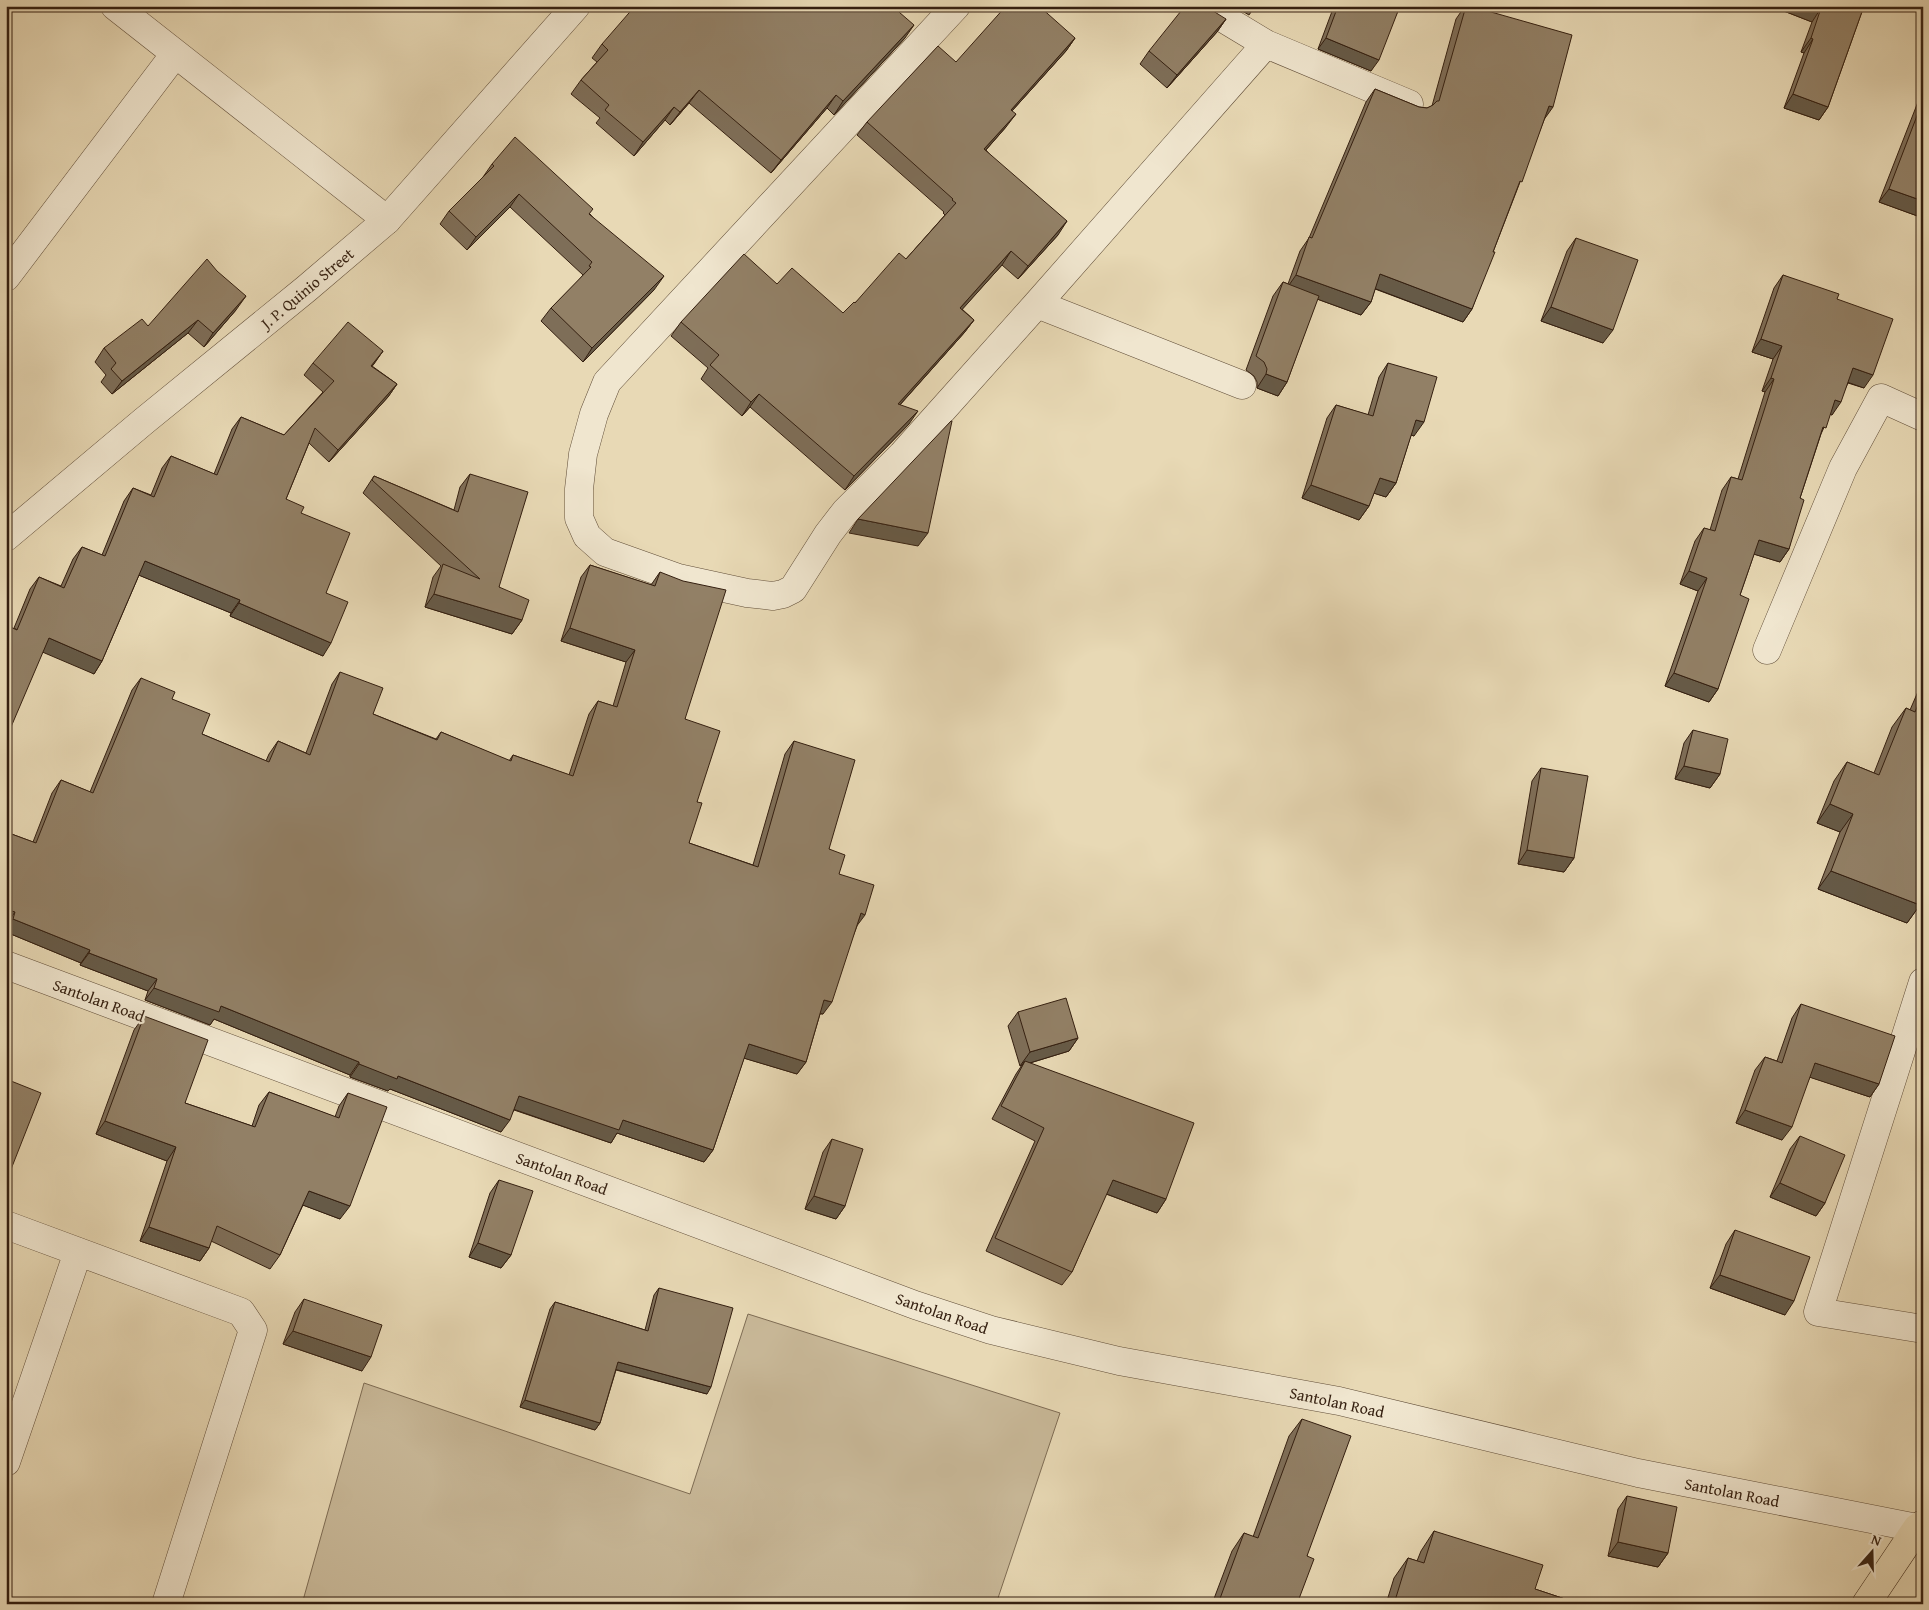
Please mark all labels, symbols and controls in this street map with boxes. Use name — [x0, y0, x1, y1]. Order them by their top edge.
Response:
street label: J. P. Quinio Street — [254, 241, 359, 336]
street label: Santolan Road — [50, 972, 149, 1028]
street label: Santolan Road — [513, 1145, 612, 1201]
street label: Santolan Road — [893, 1286, 992, 1340]
street label: Santolan Road — [1287, 1380, 1387, 1424]
street label: Santolan Road — [1682, 1471, 1782, 1513]
north arrow — [1846, 1528, 1896, 1578]
text: N — [1869, 1529, 1885, 1551]

